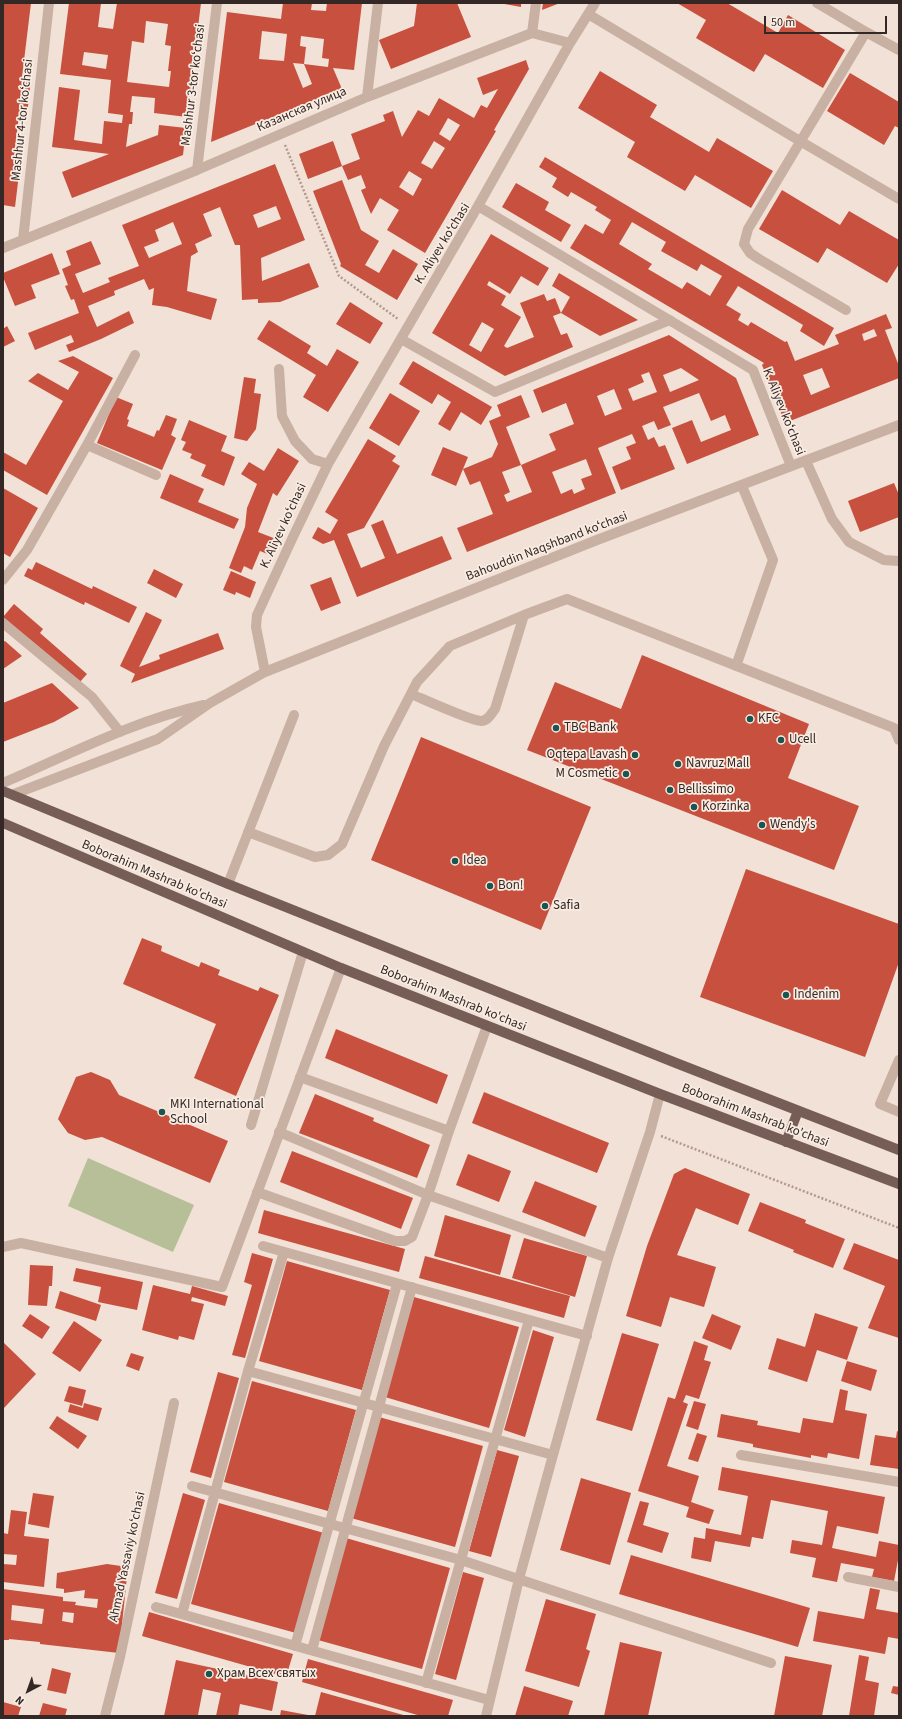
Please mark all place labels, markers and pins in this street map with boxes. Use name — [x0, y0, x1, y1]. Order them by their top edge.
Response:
place label: KFC — [758, 711, 779, 727]
marker: KFC — [745, 714, 755, 724]
place label: TBC Bank — [564, 720, 616, 736]
marker: TBC Bank — [551, 723, 561, 733]
place label: Ucell — [789, 732, 816, 748]
marker: Ucell — [776, 735, 786, 745]
place label: Oqtepa Lavash — [547, 747, 627, 763]
marker: Oqtepa Lavash — [630, 750, 640, 760]
place label: Navruz Mall — [686, 756, 749, 772]
marker: Navruz Mall — [673, 759, 683, 769]
place label: M Cosmetic — [555, 766, 618, 782]
marker: M Cosmetic — [621, 769, 631, 779]
place label: Bellissimo — [678, 782, 734, 798]
marker: Bellissimo — [665, 785, 675, 795]
place label: Korzinka — [702, 799, 750, 815]
marker: Korzinka — [689, 802, 699, 812]
place label: Wendy's — [770, 817, 815, 833]
marker: Wendy's — [757, 820, 767, 830]
place label: Idea — [463, 853, 486, 869]
marker: Idea — [450, 856, 460, 866]
place label: Bon! — [498, 878, 524, 894]
marker: Bon! — [485, 881, 495, 891]
place label: Safia — [553, 898, 580, 914]
marker: Safia — [540, 901, 550, 911]
place label: Indenim — [794, 987, 839, 1003]
marker: Indenim — [781, 990, 791, 1000]
place label: MKI International School — [170, 1097, 264, 1128]
marker: MKI International School — [157, 1107, 167, 1117]
place label: Храм Всех святых — [217, 1666, 316, 1682]
marker: Храм Всех святых — [204, 1669, 214, 1679]

